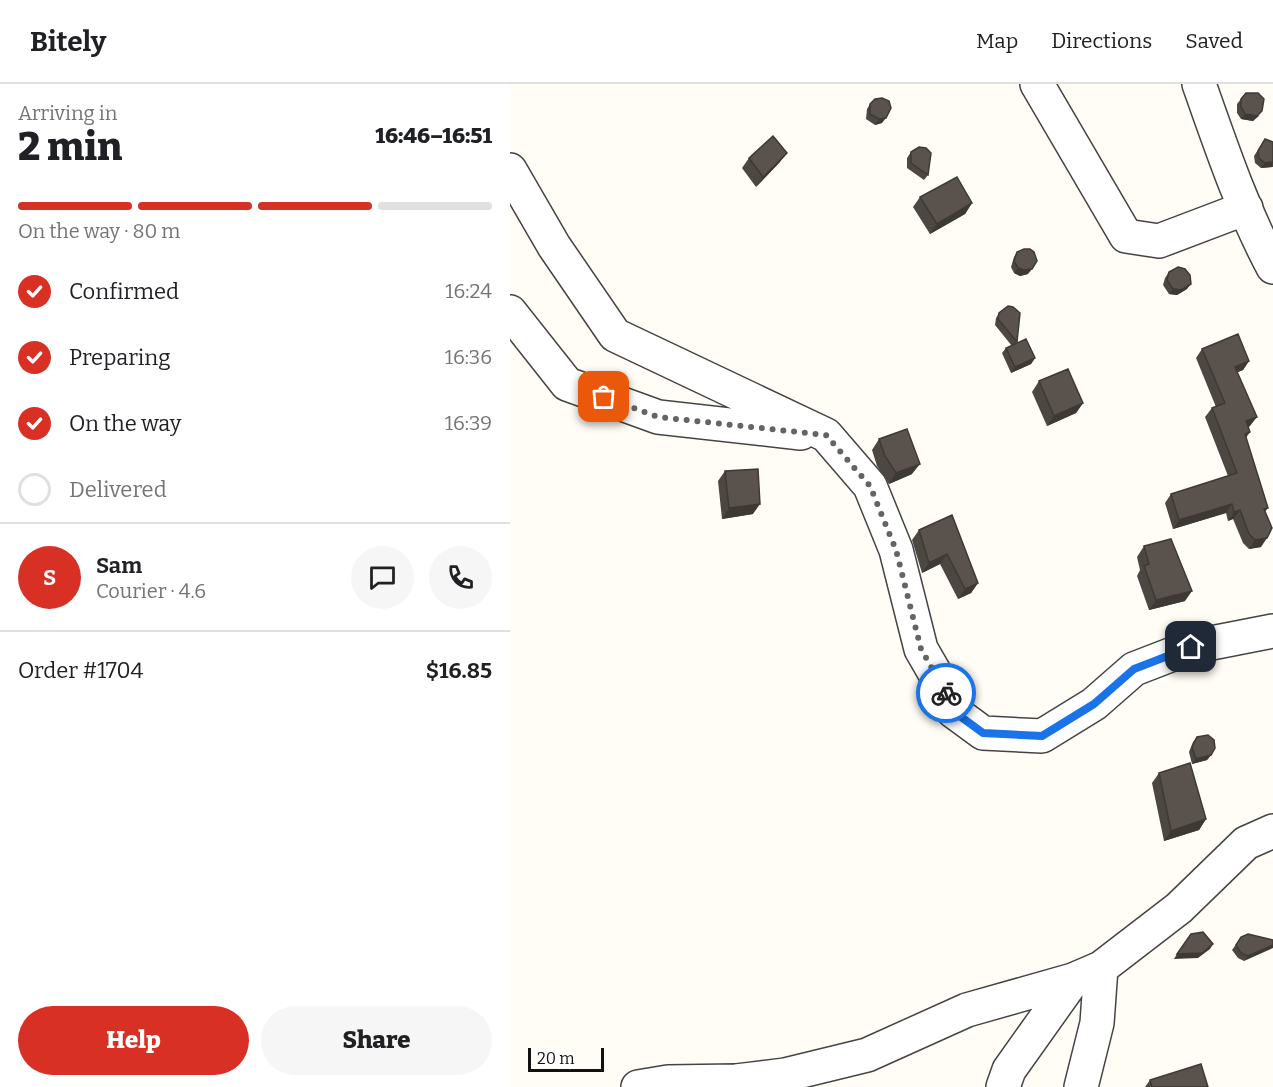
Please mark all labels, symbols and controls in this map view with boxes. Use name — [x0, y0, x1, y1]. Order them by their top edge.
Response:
text: Bitely — [30, 25, 106, 58]
text: Map — [976, 28, 1018, 54]
text: Directions — [1051, 28, 1152, 54]
text: Saved — [1185, 28, 1243, 54]
text: Arriving in — [18, 101, 117, 125]
text: 16:46–16:51 — [375, 122, 492, 149]
text: 2 min — [18, 124, 122, 170]
text: On the way · 80 m — [18, 219, 180, 243]
icon: check — [18, 275, 51, 308]
text: Confirmed — [69, 278, 179, 305]
text: 16:24 — [445, 279, 492, 303]
icon: check — [18, 341, 51, 374]
text: Preparing — [69, 344, 171, 371]
text: 16:36 — [445, 345, 492, 369]
pin — [578, 371, 629, 422]
icon: bag — [587, 380, 620, 413]
icon: check — [18, 407, 51, 440]
text: On the way — [69, 410, 181, 437]
text: 16:39 — [445, 411, 492, 435]
text: Delivered — [69, 476, 167, 503]
button: chat — [351, 546, 414, 609]
button: phone — [429, 546, 492, 609]
text: Sam — [96, 552, 142, 579]
text: S — [43, 564, 56, 591]
text: Courier · 4.6 — [96, 579, 206, 603]
pin — [1165, 621, 1216, 672]
icon: home — [1174, 630, 1207, 663]
text: Order #1704 — [18, 657, 143, 684]
text: $16.85 — [426, 657, 492, 684]
courier — [916, 663, 976, 723]
icon: bike — [930, 677, 963, 710]
button: Help — [18, 1006, 249, 1075]
button: Share — [261, 1006, 492, 1075]
scale bar — [528, 1045, 604, 1072]
text: 20 m — [537, 1049, 574, 1068]

